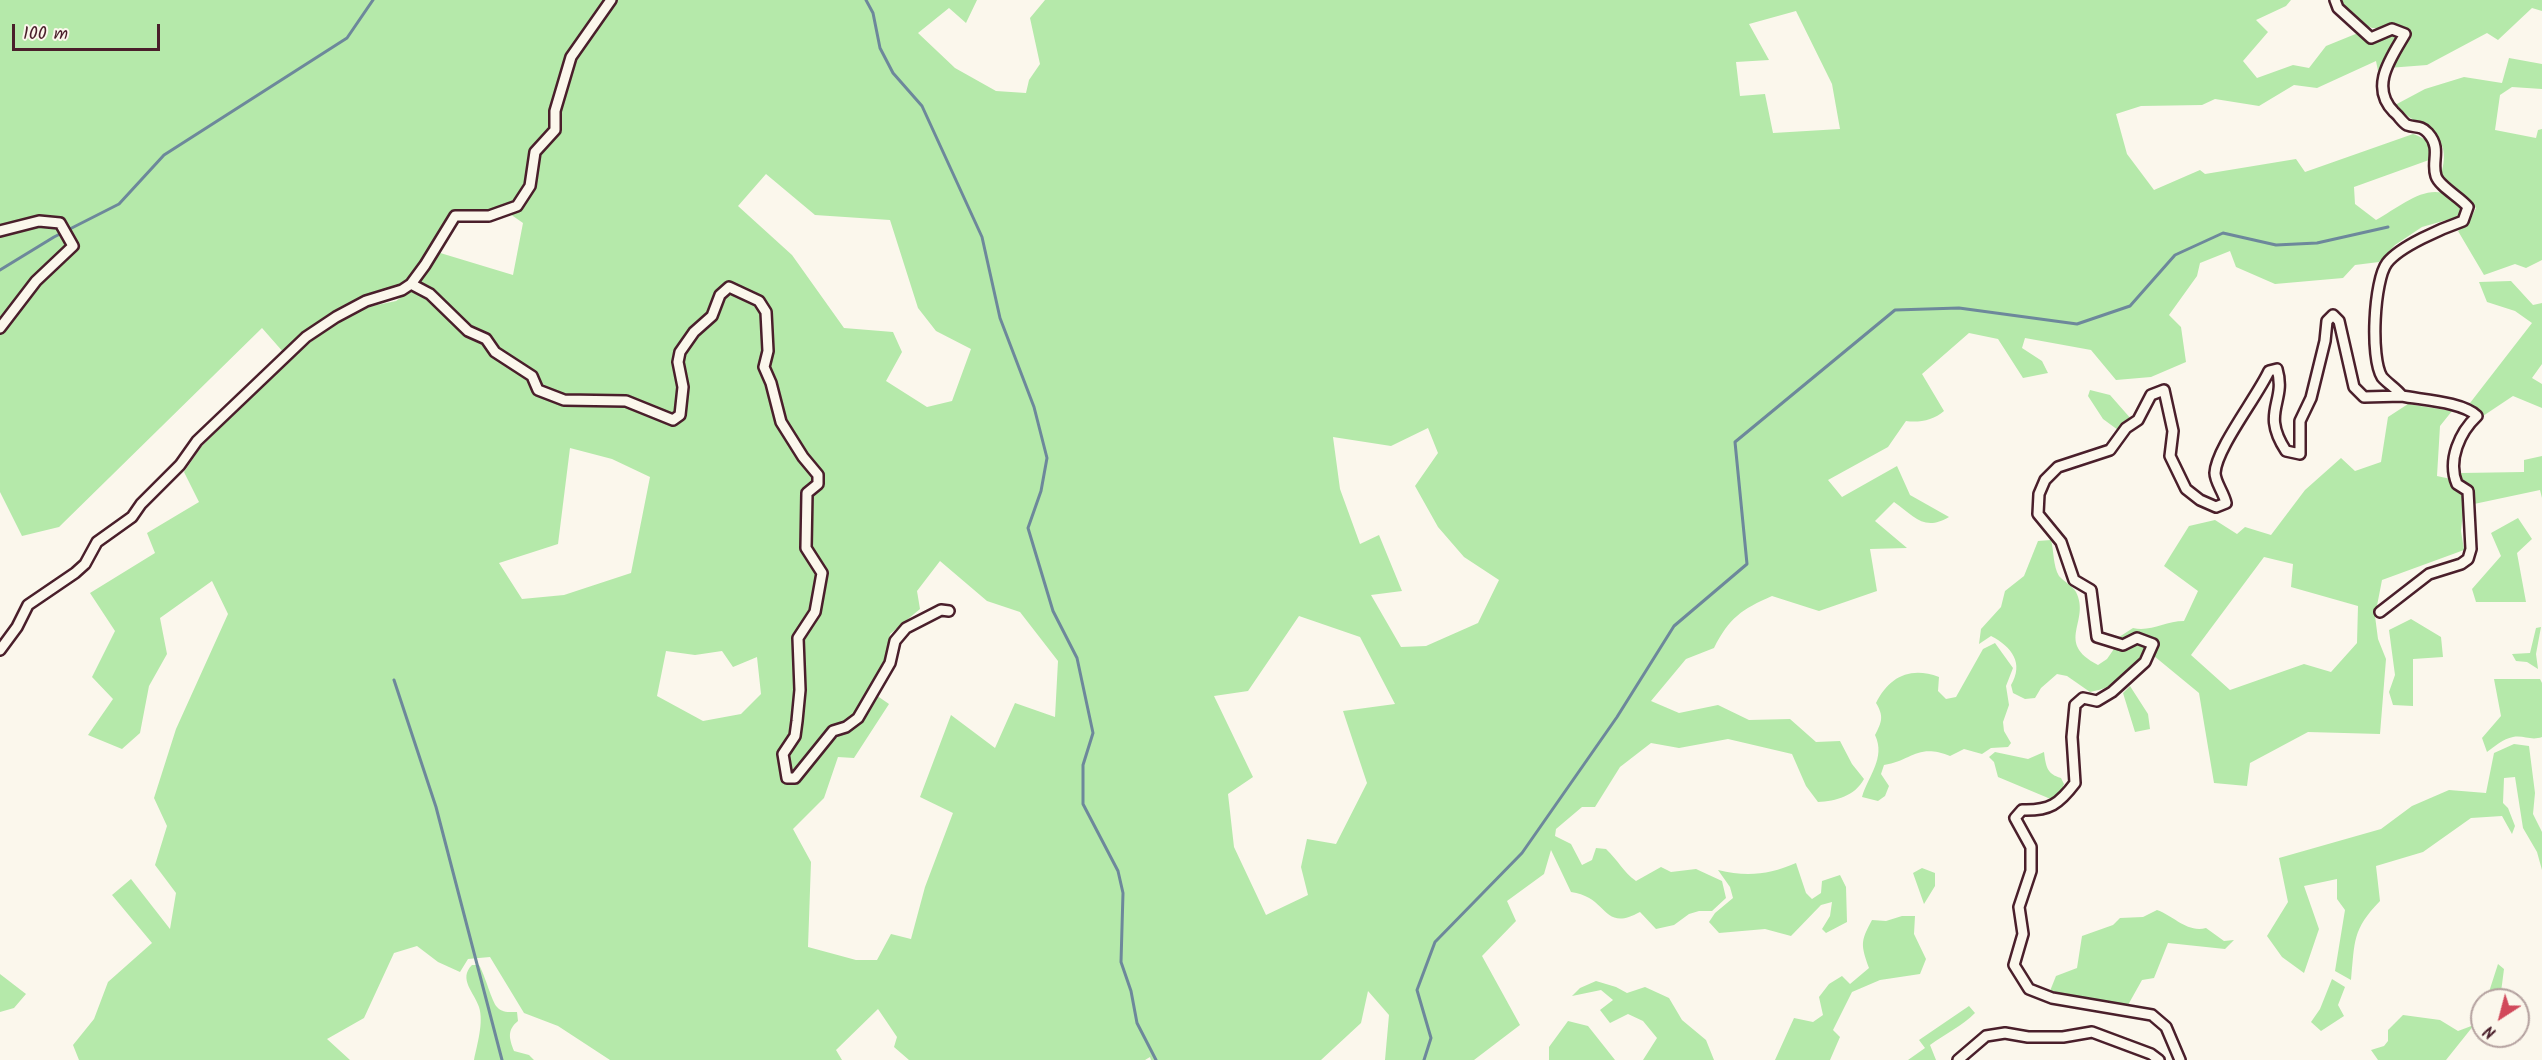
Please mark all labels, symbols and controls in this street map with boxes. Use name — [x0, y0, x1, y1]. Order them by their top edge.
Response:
scale bar — [15, 12, 164, 50]
text: 100 m — [23, 20, 68, 49]
north arrow — [2470, 988, 2530, 1048]
text: N — [2479, 1018, 2502, 1044]

